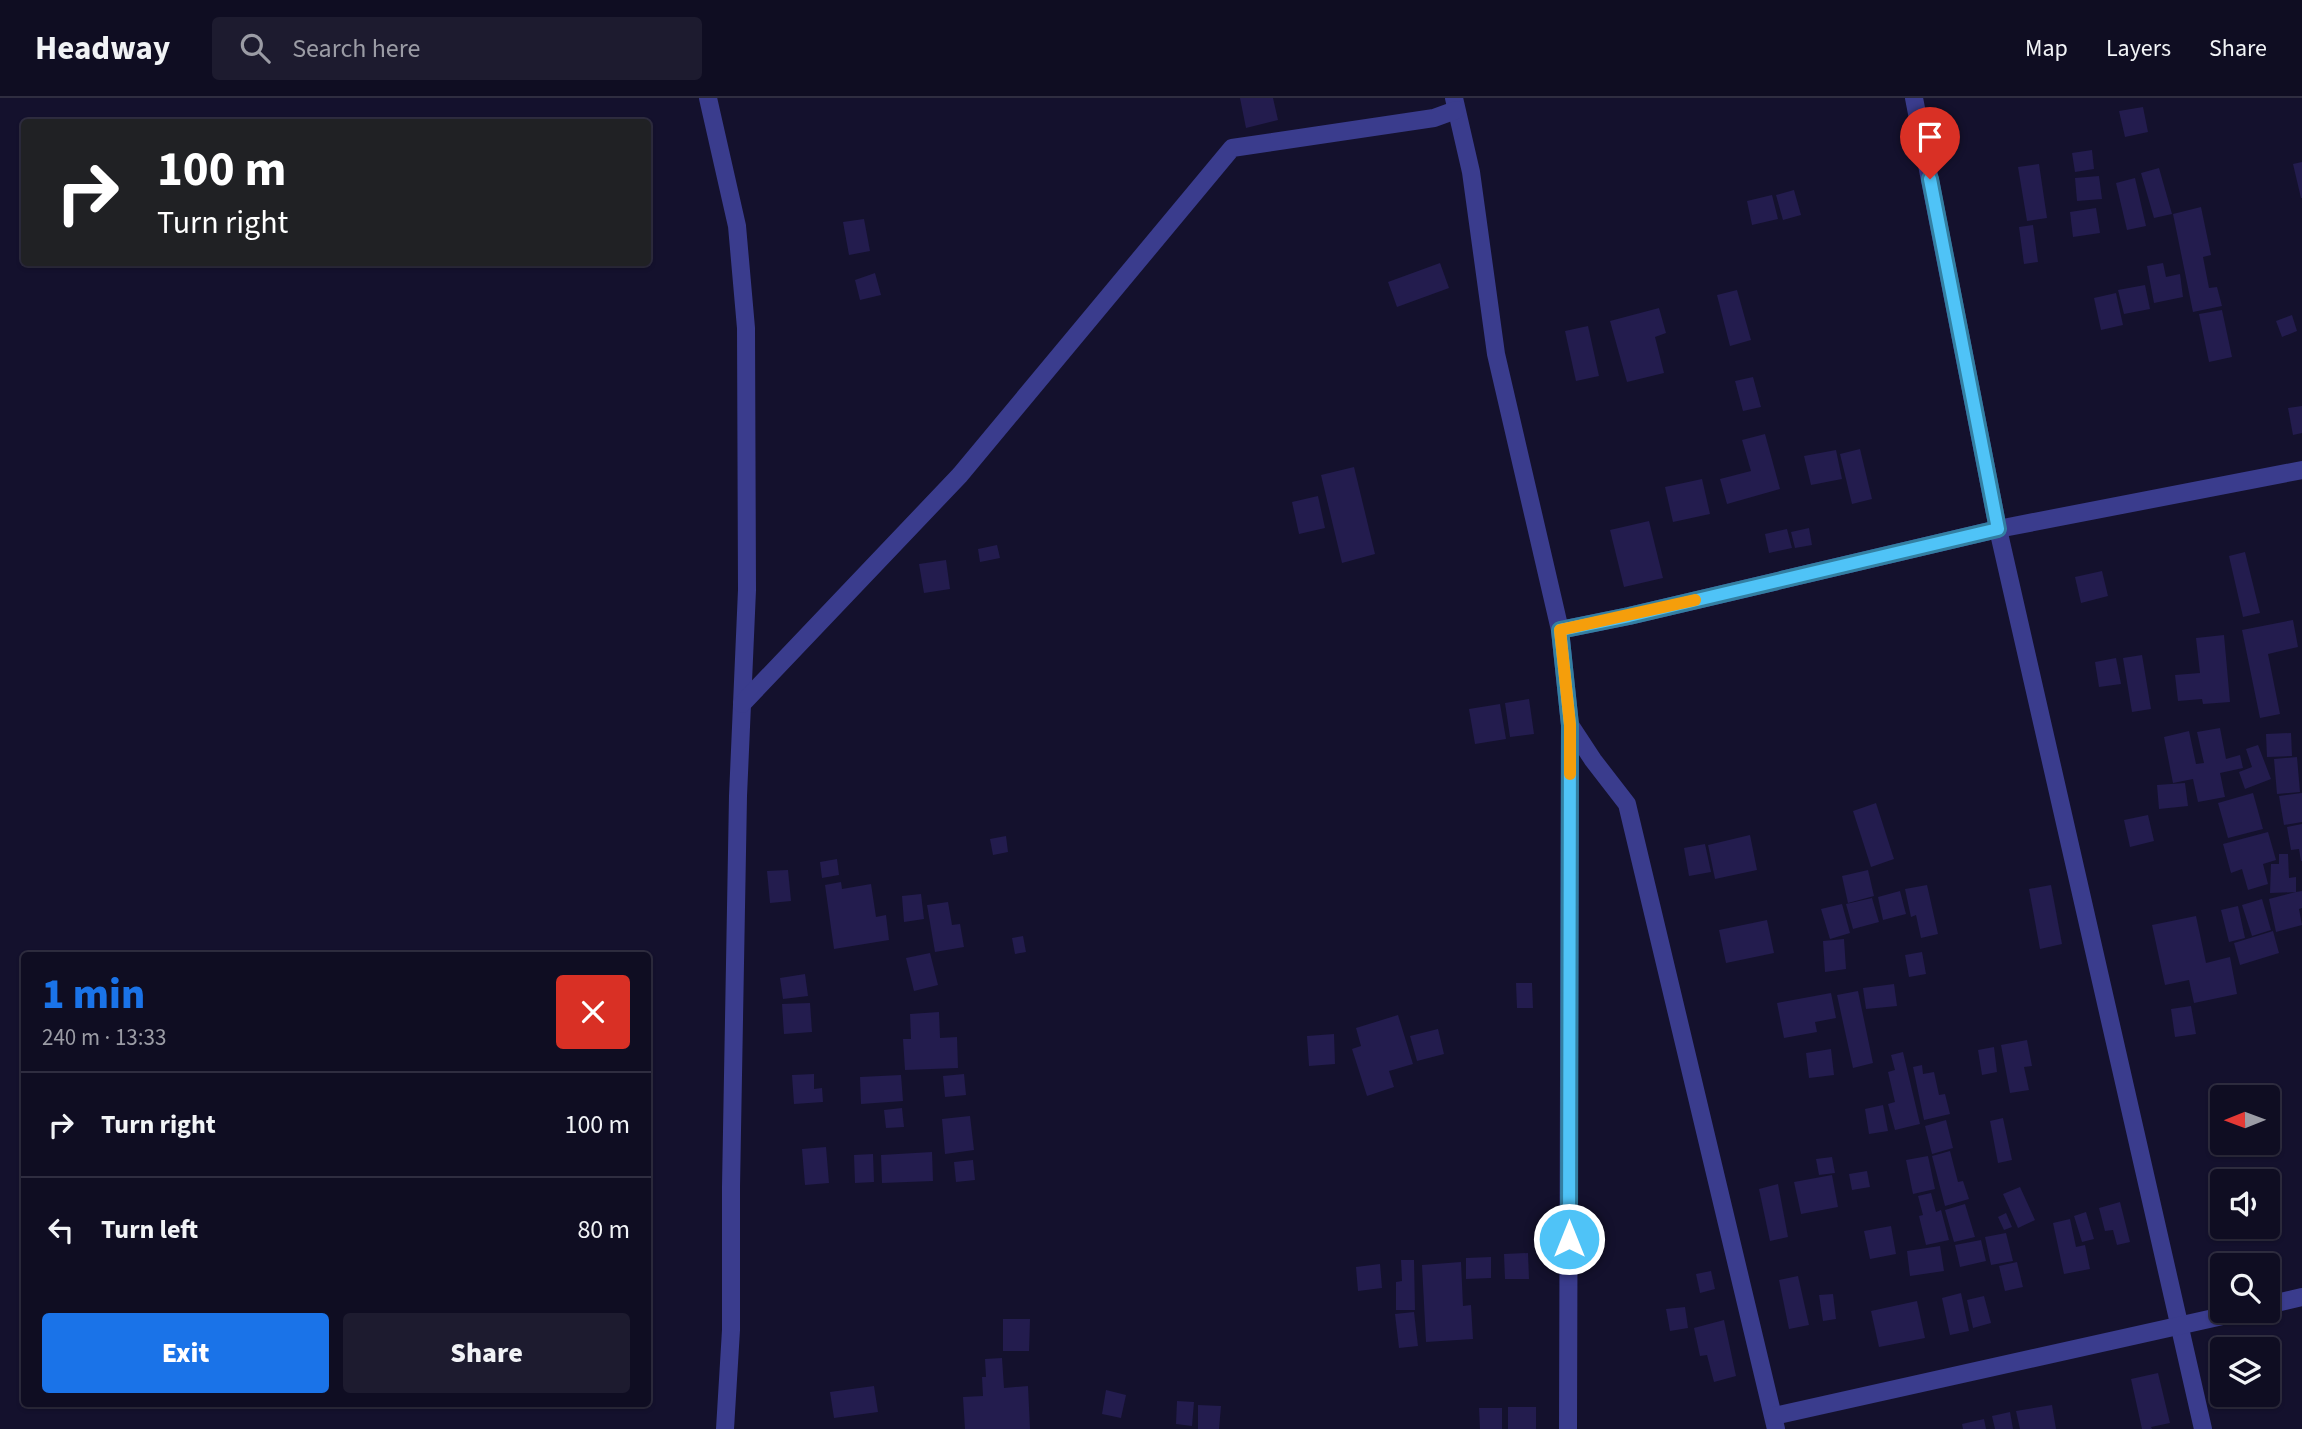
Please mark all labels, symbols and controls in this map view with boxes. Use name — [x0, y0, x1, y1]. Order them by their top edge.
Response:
search box — [212, 17, 702, 80]
text: Headway — [35, 25, 170, 72]
icon: search — [236, 29, 274, 67]
text: Search here — [292, 30, 420, 67]
text: Map — [2025, 31, 2068, 66]
text: Layers — [2106, 31, 2171, 66]
text: Share — [2209, 31, 2267, 66]
pin — [1900, 107, 1960, 179]
icon: arrive — [1911, 118, 1949, 156]
text: 100 m — [157, 135, 286, 205]
icon: right — [42, 147, 133, 238]
text: Turn right — [157, 200, 288, 246]
text: 1 min — [42, 965, 145, 1025]
button: close — [556, 975, 630, 1049]
text: 240 m · 13:33 — [42, 1021, 166, 1054]
north arrow — [2210, 1085, 2280, 1155]
map controls — [2210, 1085, 2280, 1407]
icon: right — [42, 1106, 80, 1144]
text: Turn right — [101, 1106, 216, 1143]
text: 100 m — [564, 1106, 630, 1143]
button: sound — [2210, 1169, 2280, 1239]
position arrow — [1532, 1202, 1606, 1276]
icon: left — [42, 1211, 80, 1249]
text: Turn left — [101, 1211, 198, 1248]
text: 80 m — [577, 1211, 630, 1248]
button: search — [2210, 1253, 2280, 1323]
button: Exit — [42, 1313, 329, 1393]
button: Share — [343, 1313, 630, 1393]
button: layers — [2210, 1337, 2280, 1407]

